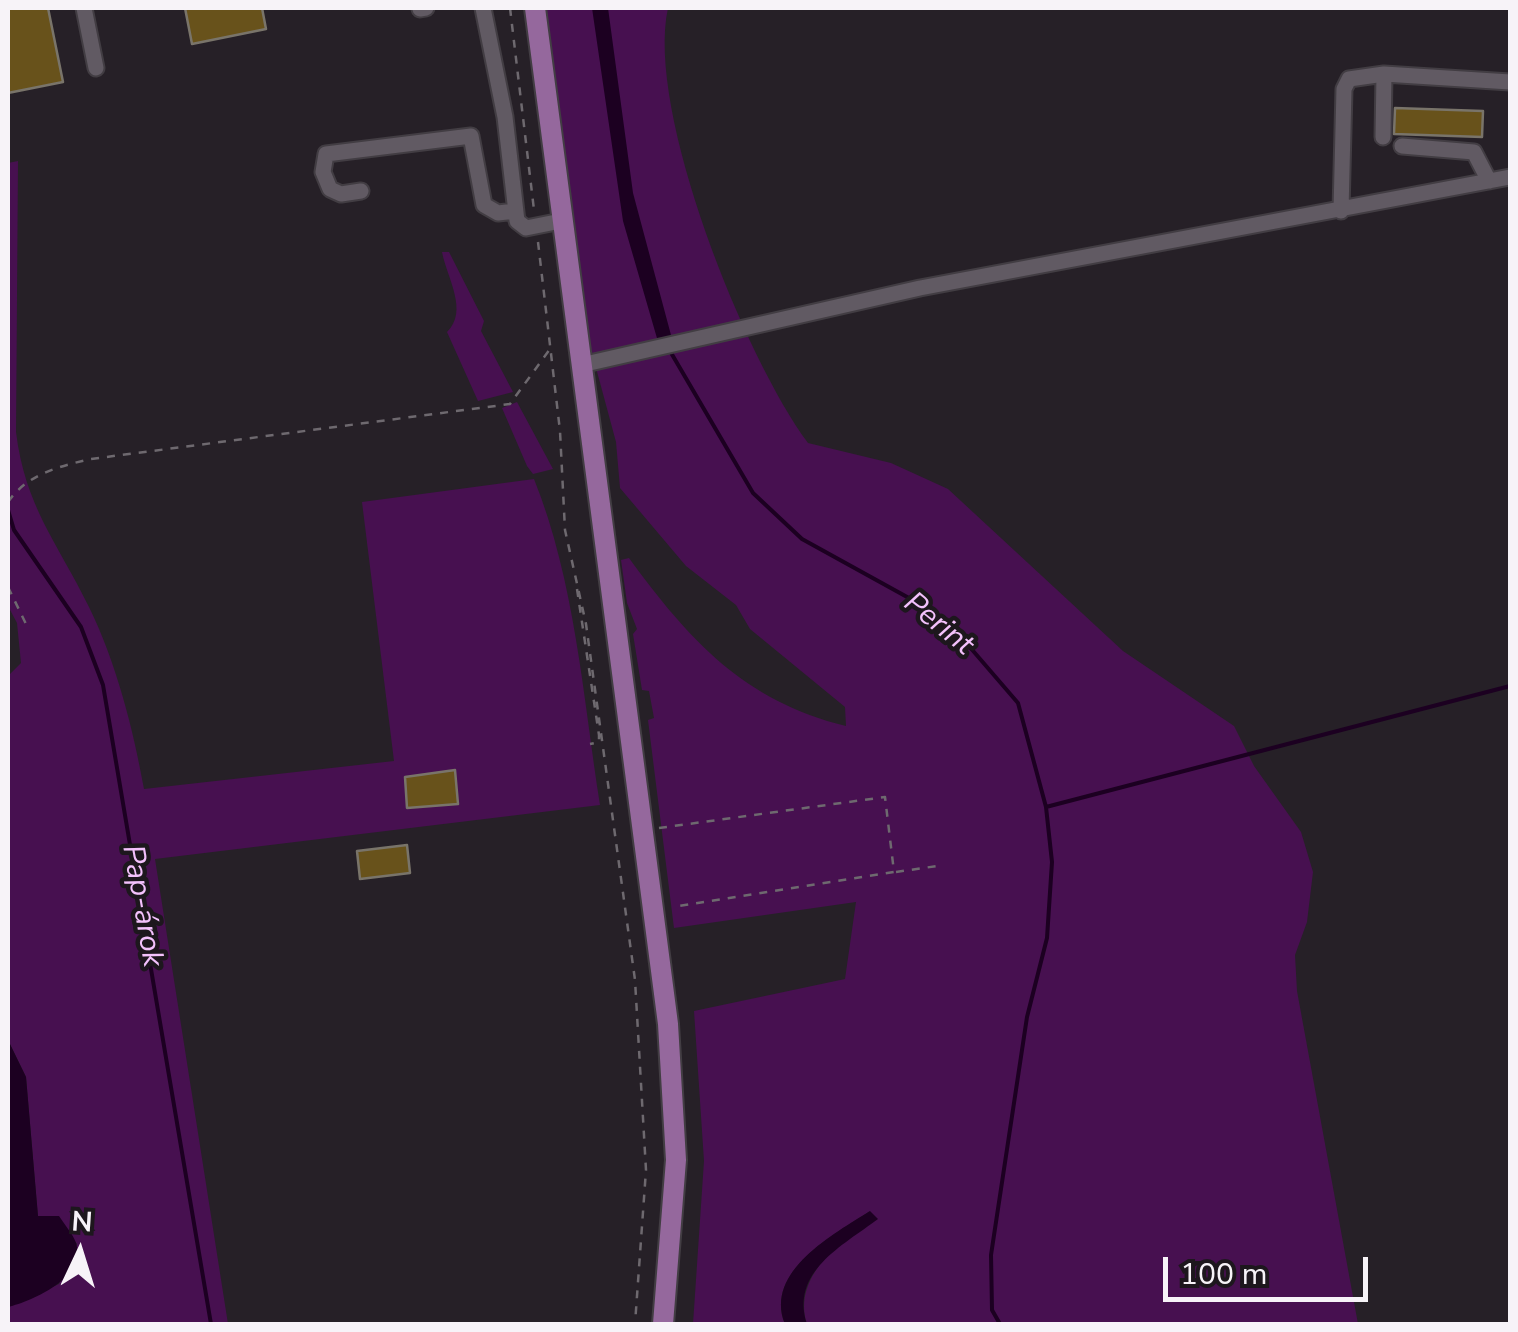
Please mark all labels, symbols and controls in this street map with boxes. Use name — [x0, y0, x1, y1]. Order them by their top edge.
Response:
water label: Perint — [896, 586, 980, 664]
water label: Pap-árok — [113, 842, 169, 970]
north arrow — [30, 1202, 130, 1302]
text: N — [70, 1202, 94, 1242]
scale bar — [1168, 1237, 1373, 1299]
text: 100 m — [1180, 1254, 1267, 1295]

